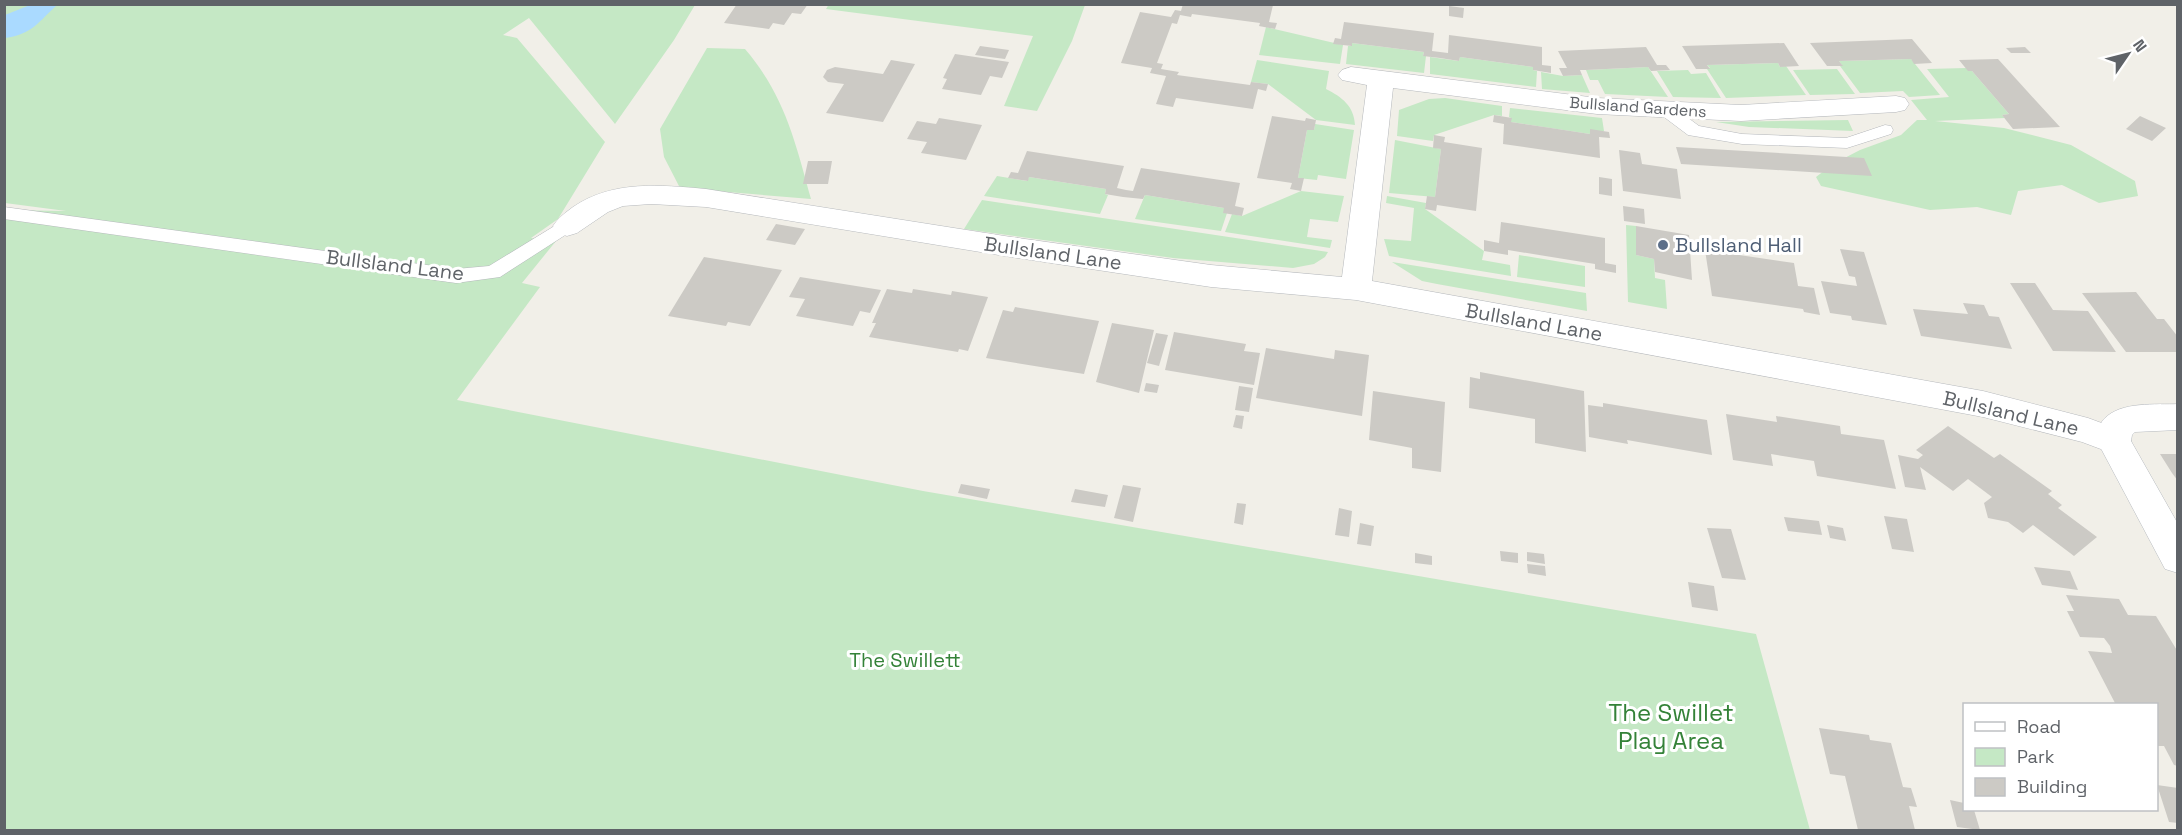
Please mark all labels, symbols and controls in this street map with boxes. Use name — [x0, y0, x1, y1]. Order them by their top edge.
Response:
north arrow — [2098, 24, 2158, 84]
text: N — [2128, 35, 2152, 56]
street label: Bullsland Gardens — [1569, 92, 1707, 122]
street label: Bullsland Lane — [982, 230, 1124, 276]
place label: Bullsland Hall — [1675, 232, 1802, 258]
marker: Bullsland Hall — [1656, 238, 1670, 252]
street label: Bullsland Lane — [324, 244, 466, 286]
street label: Bullsland Lane — [1463, 297, 1605, 347]
street label: Bullsland Lane — [1940, 385, 2082, 441]
park label: The Swillett — [849, 647, 961, 673]
park label: The Swillet Play Area — [1608, 697, 1734, 756]
legend — [1963, 703, 2158, 811]
text: Road — [2017, 715, 2061, 738]
text: Park — [2017, 745, 2055, 768]
text: Building — [2017, 775, 2087, 798]

